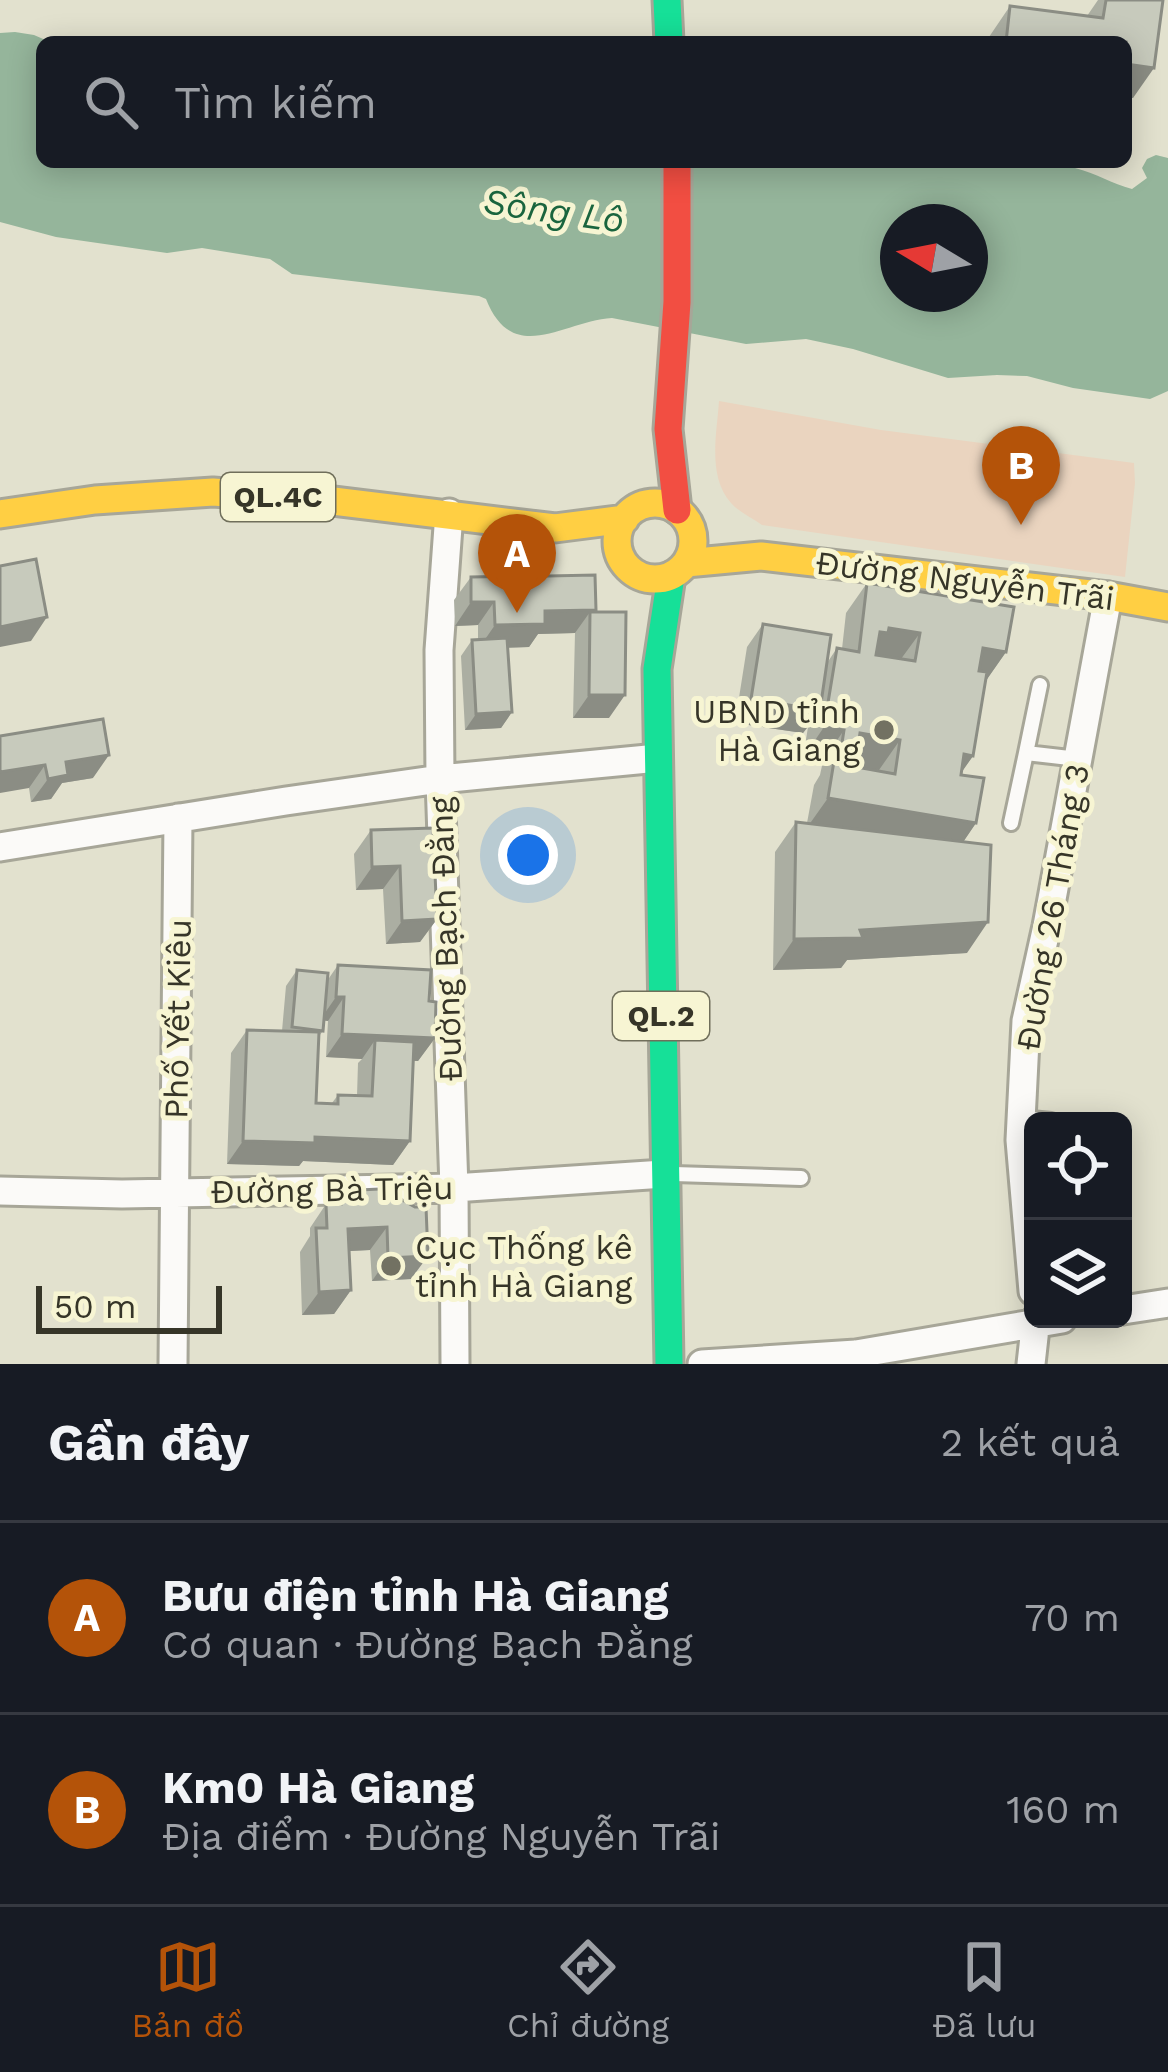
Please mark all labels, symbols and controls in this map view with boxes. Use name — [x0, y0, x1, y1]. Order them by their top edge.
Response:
search box — [36, 36, 1132, 168]
icon: search — [78, 69, 144, 135]
text: Tìm kiếm — [174, 76, 377, 129]
water label: Sông Lô — [481, 180, 627, 242]
north arrow — [880, 204, 988, 312]
pin: B — [982, 426, 1060, 525]
road number: QL.4C — [221, 473, 335, 521]
pin: A — [478, 514, 556, 613]
street label: Đường Nguyễn Trãi — [813, 543, 1116, 618]
place label: UBND tỉnh Hà Giang — [693, 692, 860, 769]
marker: UBND tỉnh Hà Giang — [871, 717, 897, 743]
street label: Đường 26 Tháng 3 — [1008, 761, 1097, 1053]
street label: Đường Bạch Đằng — [421, 795, 470, 1082]
your location — [498, 825, 558, 885]
street label: Phố Yết Kiêu — [156, 919, 199, 1119]
road number: QL.2 — [613, 992, 709, 1040]
map controls — [1024, 1112, 1132, 1328]
button: locate — [1024, 1112, 1132, 1220]
street label: Đường Bà Triệu — [210, 1168, 454, 1211]
button: layers — [1024, 1220, 1132, 1328]
place label: Cục Thống kê tỉnh Hà Giang — [415, 1228, 633, 1305]
marker: Cục Thống kê tỉnh Hà Giang — [378, 1253, 404, 1279]
scale bar — [36, 1280, 222, 1333]
text: 50 m — [54, 1287, 136, 1326]
text: Gần đây — [48, 1413, 249, 1472]
text: 2 kết quả — [940, 1420, 1120, 1465]
text: Bưu điện tỉnh Hà Giang — [162, 1569, 669, 1622]
text: A — [74, 1595, 100, 1640]
text: 70 m — [1024, 1595, 1120, 1640]
text: Cơ quan · Đường Bạch Đằng — [162, 1622, 693, 1667]
text: Km0 Hà Giang — [162, 1761, 474, 1814]
text: B — [74, 1787, 100, 1832]
text: 160 m — [1006, 1787, 1120, 1832]
text: Địa điểm · Đường Nguyễn Trãi — [162, 1814, 720, 1859]
tab: Bản đồ — [132, 1934, 244, 2045]
tab: Chỉ đường — [507, 1934, 669, 2045]
tab: Đã lưu — [932, 1934, 1036, 2045]

